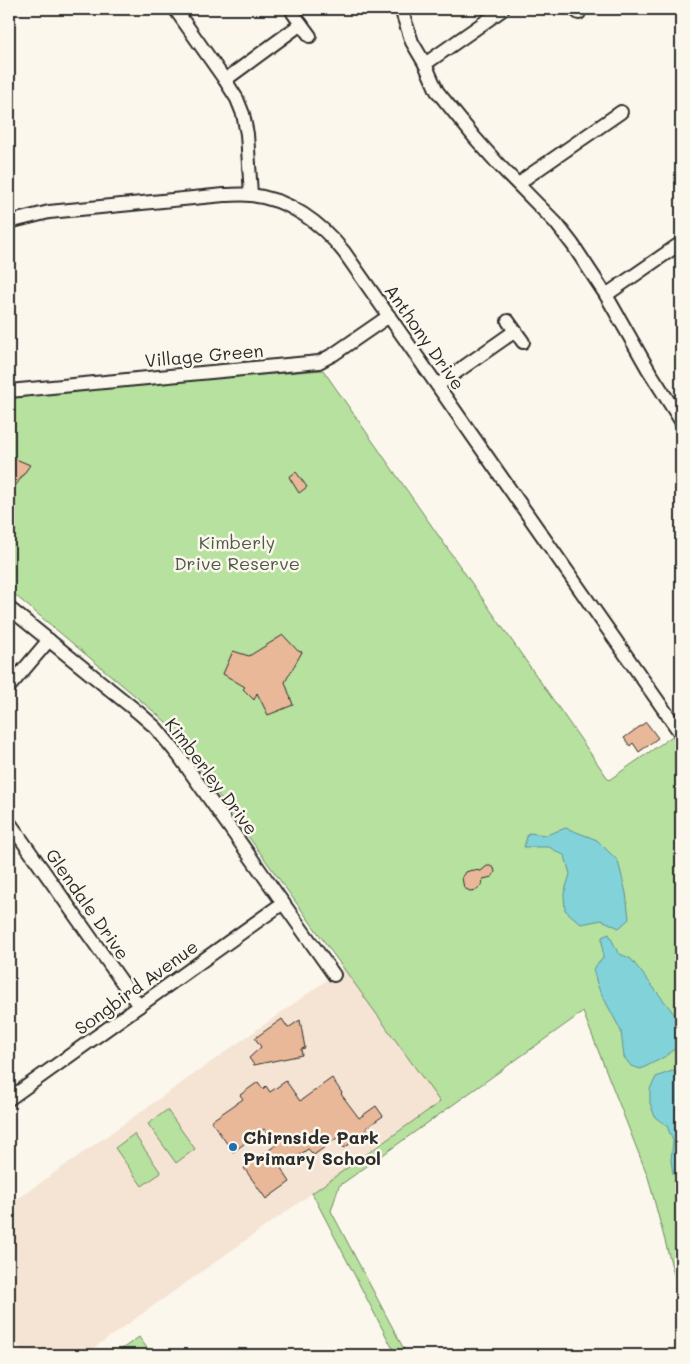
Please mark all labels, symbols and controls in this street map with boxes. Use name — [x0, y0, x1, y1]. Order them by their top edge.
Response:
street label: Anthony Drive — [380, 279, 470, 395]
street label: Village Green — [144, 338, 264, 372]
park label: Kimberly Drive Reserve — [174, 530, 300, 575]
street label: Kimberley Drive — [160, 713, 264, 839]
street label: Glendale Drive — [41, 844, 135, 964]
street label: Songbird Avenue — [70, 934, 202, 1040]
place label: Chirnside Park Primary School — [243, 1125, 381, 1170]
marker: Chirnside Park Primary School — [227, 1141, 239, 1153]

